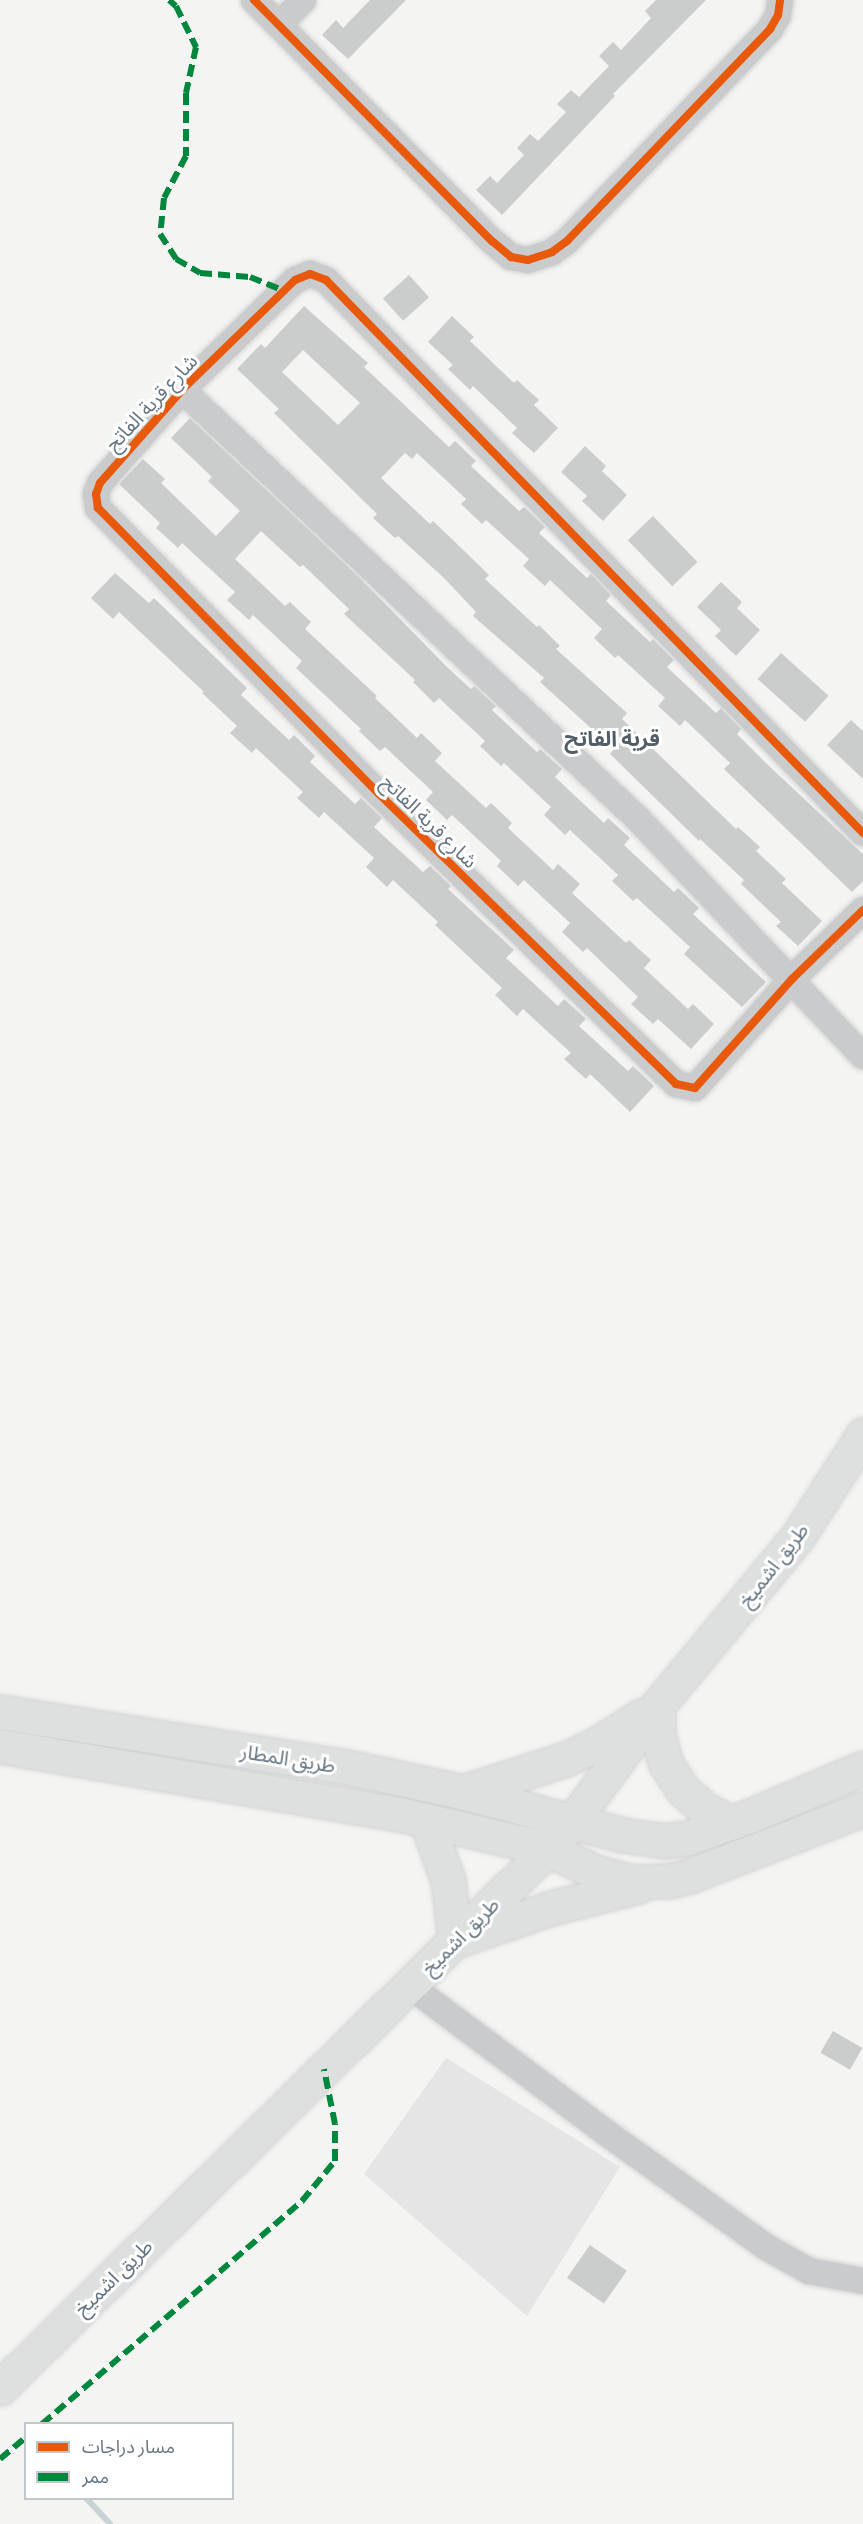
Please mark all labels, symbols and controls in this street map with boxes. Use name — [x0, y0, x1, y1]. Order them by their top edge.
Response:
street label: شارع قرية الفاتح — [100, 349, 202, 455]
district label: قرية الفاتح — [564, 725, 660, 751]
street label: شارع قرية الفاتح — [377, 769, 483, 873]
street label: طريق اشميخ — [733, 1518, 813, 1612]
street label: طريق المطار — [239, 1739, 337, 1777]
street label: طريق اشميخ — [416, 1892, 504, 1980]
street label: طريق اشميخ — [69, 2234, 157, 2320]
legend — [24, 2422, 234, 2500]
text: مسار دراجات — [82, 2435, 175, 2457]
text: ممر — [82, 2465, 109, 2487]

